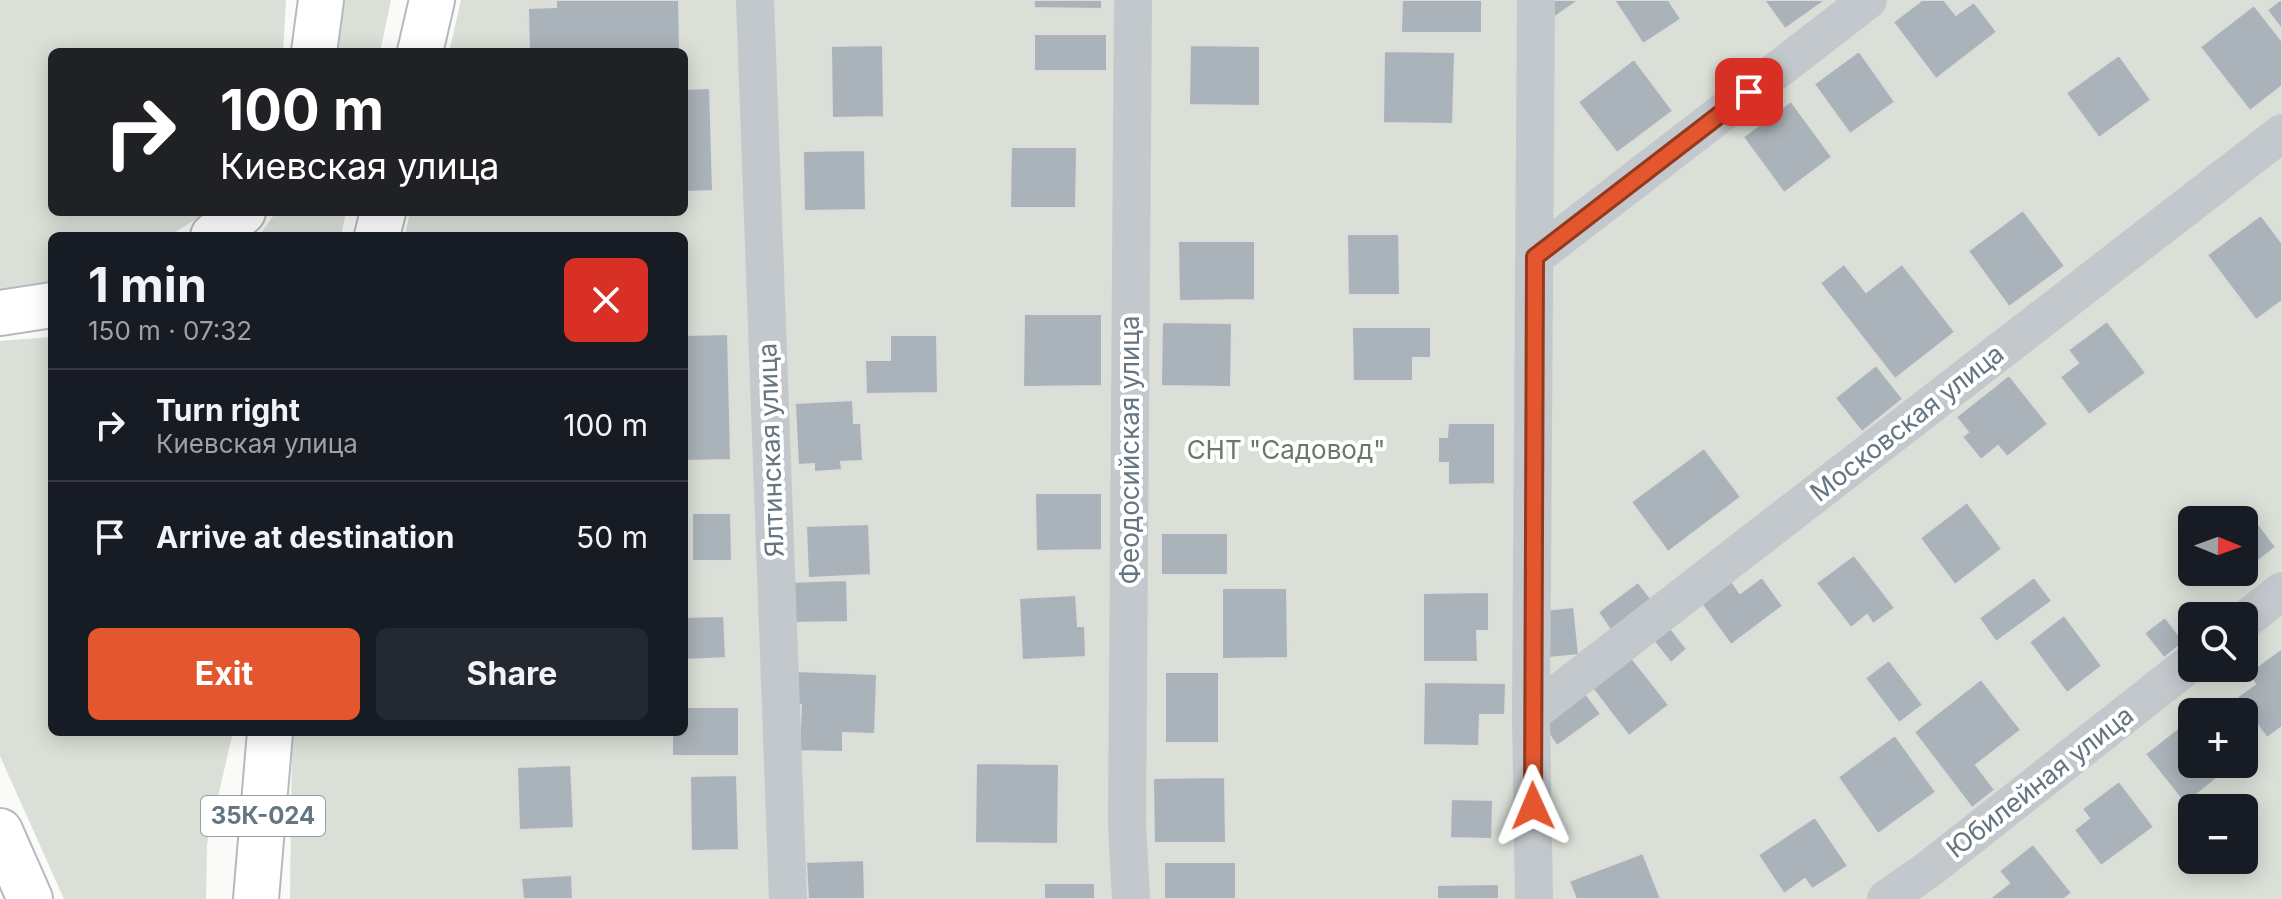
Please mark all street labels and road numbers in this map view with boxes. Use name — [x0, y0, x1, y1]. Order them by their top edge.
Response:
street label: Феодосийская улица — [1114, 316, 1145, 584]
street label: Московская улица — [1804, 337, 2010, 508]
street label: Ялтинская улица — [751, 342, 790, 558]
street label: Юбилейная улица — [1940, 699, 2139, 864]
road number: 35К-024 — [201, 796, 325, 836]

